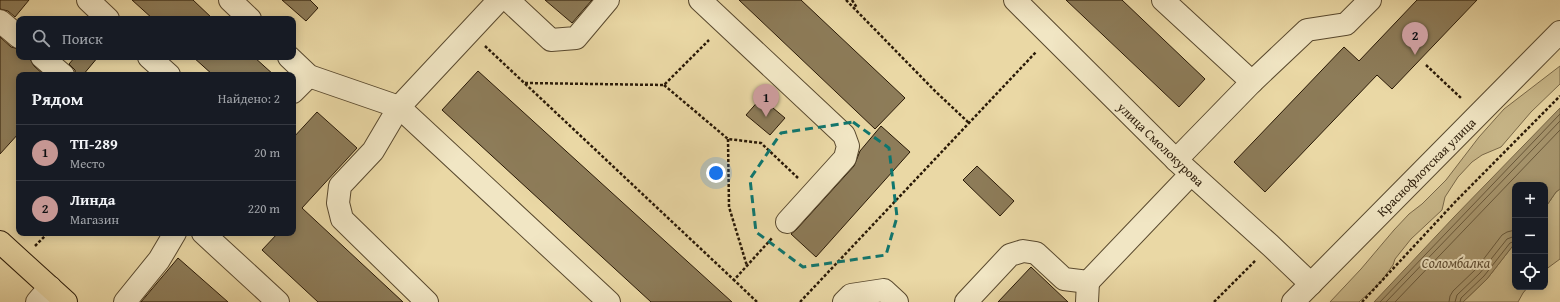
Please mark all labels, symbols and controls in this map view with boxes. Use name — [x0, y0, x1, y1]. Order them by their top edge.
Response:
search box — [16, 16, 296, 60]
pin: 2 — [1402, 22, 1428, 55]
icon: search — [30, 27, 52, 49]
text: Поиск — [62, 28, 103, 49]
pin: 1 — [753, 84, 779, 117]
text: Рядом — [32, 86, 83, 111]
text: Найдено: 2 — [218, 89, 280, 108]
street label: улица Смолокурова — [1112, 97, 1209, 191]
street label: Краснофлотская улица — [1373, 113, 1481, 221]
text: ТП-289 — [70, 133, 118, 154]
text: 1 — [42, 143, 48, 162]
text: 20 m — [254, 143, 280, 162]
text: Место — [70, 154, 105, 173]
your location — [706, 163, 726, 183]
map controls — [1512, 182, 1548, 290]
button: + — [1512, 182, 1548, 218]
text: Линда — [70, 189, 116, 210]
text: 2 — [42, 199, 48, 218]
text: 220 m — [248, 199, 280, 218]
text: Магазин — [70, 210, 119, 229]
button: − — [1512, 218, 1548, 254]
water label: Соломбалка — [1422, 253, 1491, 273]
button: locate — [1512, 254, 1548, 290]

